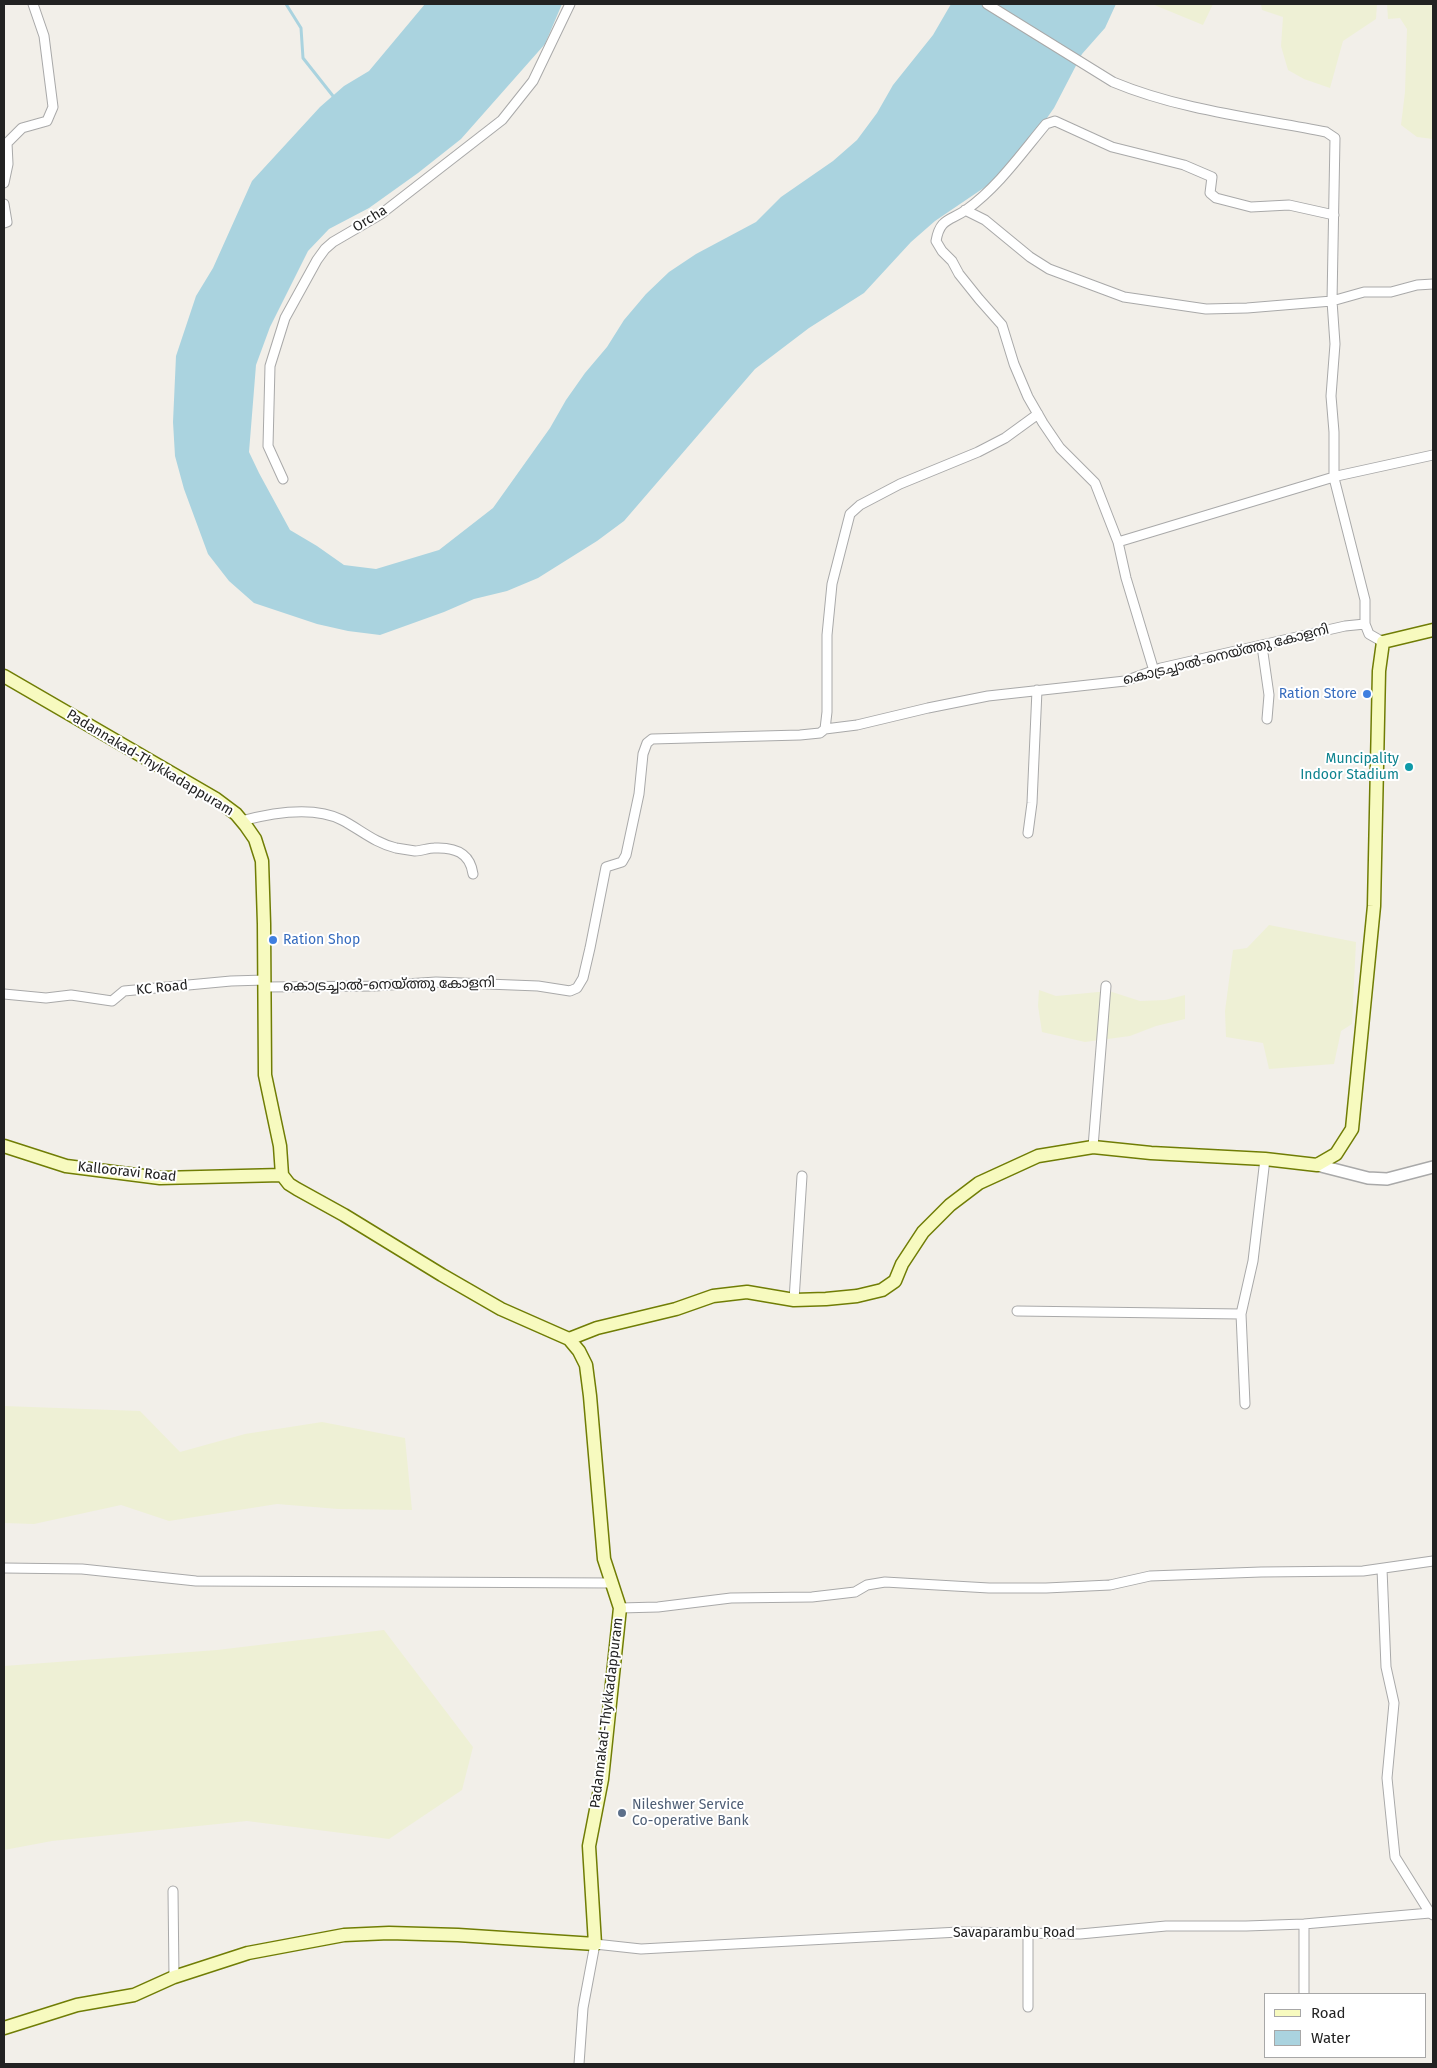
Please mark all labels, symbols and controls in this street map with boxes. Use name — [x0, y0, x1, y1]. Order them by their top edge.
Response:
street label: Orcha — [350, 202, 390, 236]
street label: കൊട്രച്ചാൽ-നെയ്ത്തു കോളനി — [1121, 621, 1331, 689]
place label: Ration Store — [1279, 686, 1357, 702]
marker: Ration Store — [1361, 688, 1373, 700]
street label: Padannakad-Thykkadappuram — [63, 706, 237, 820]
place label: Muncipality Indoor Stadium — [1300, 751, 1399, 784]
marker: Muncipality Indoor Stadium — [1403, 761, 1415, 773]
place label: Ration Shop — [283, 932, 360, 948]
marker: Ration Shop — [267, 934, 279, 946]
street label: കൊട്രച്ചാൽ-നെയ്ത്തു കോളനി — [283, 975, 495, 995]
street label: KC Road — [135, 977, 189, 999]
street label: Kallooravi Road — [77, 1158, 177, 1186]
street label: Padannakad-Thykkadappuram — [587, 1617, 627, 1809]
place label: Nileshwer Service Co-operative Bank — [632, 1797, 749, 1830]
marker: Nileshwer Service Co-operative Bank — [616, 1807, 628, 1819]
street label: Savaparambu Road — [953, 1925, 1075, 1941]
legend — [1264, 1993, 1427, 2058]
text: Road — [1311, 2004, 1346, 2022]
text: Water — [1311, 2029, 1350, 2047]

